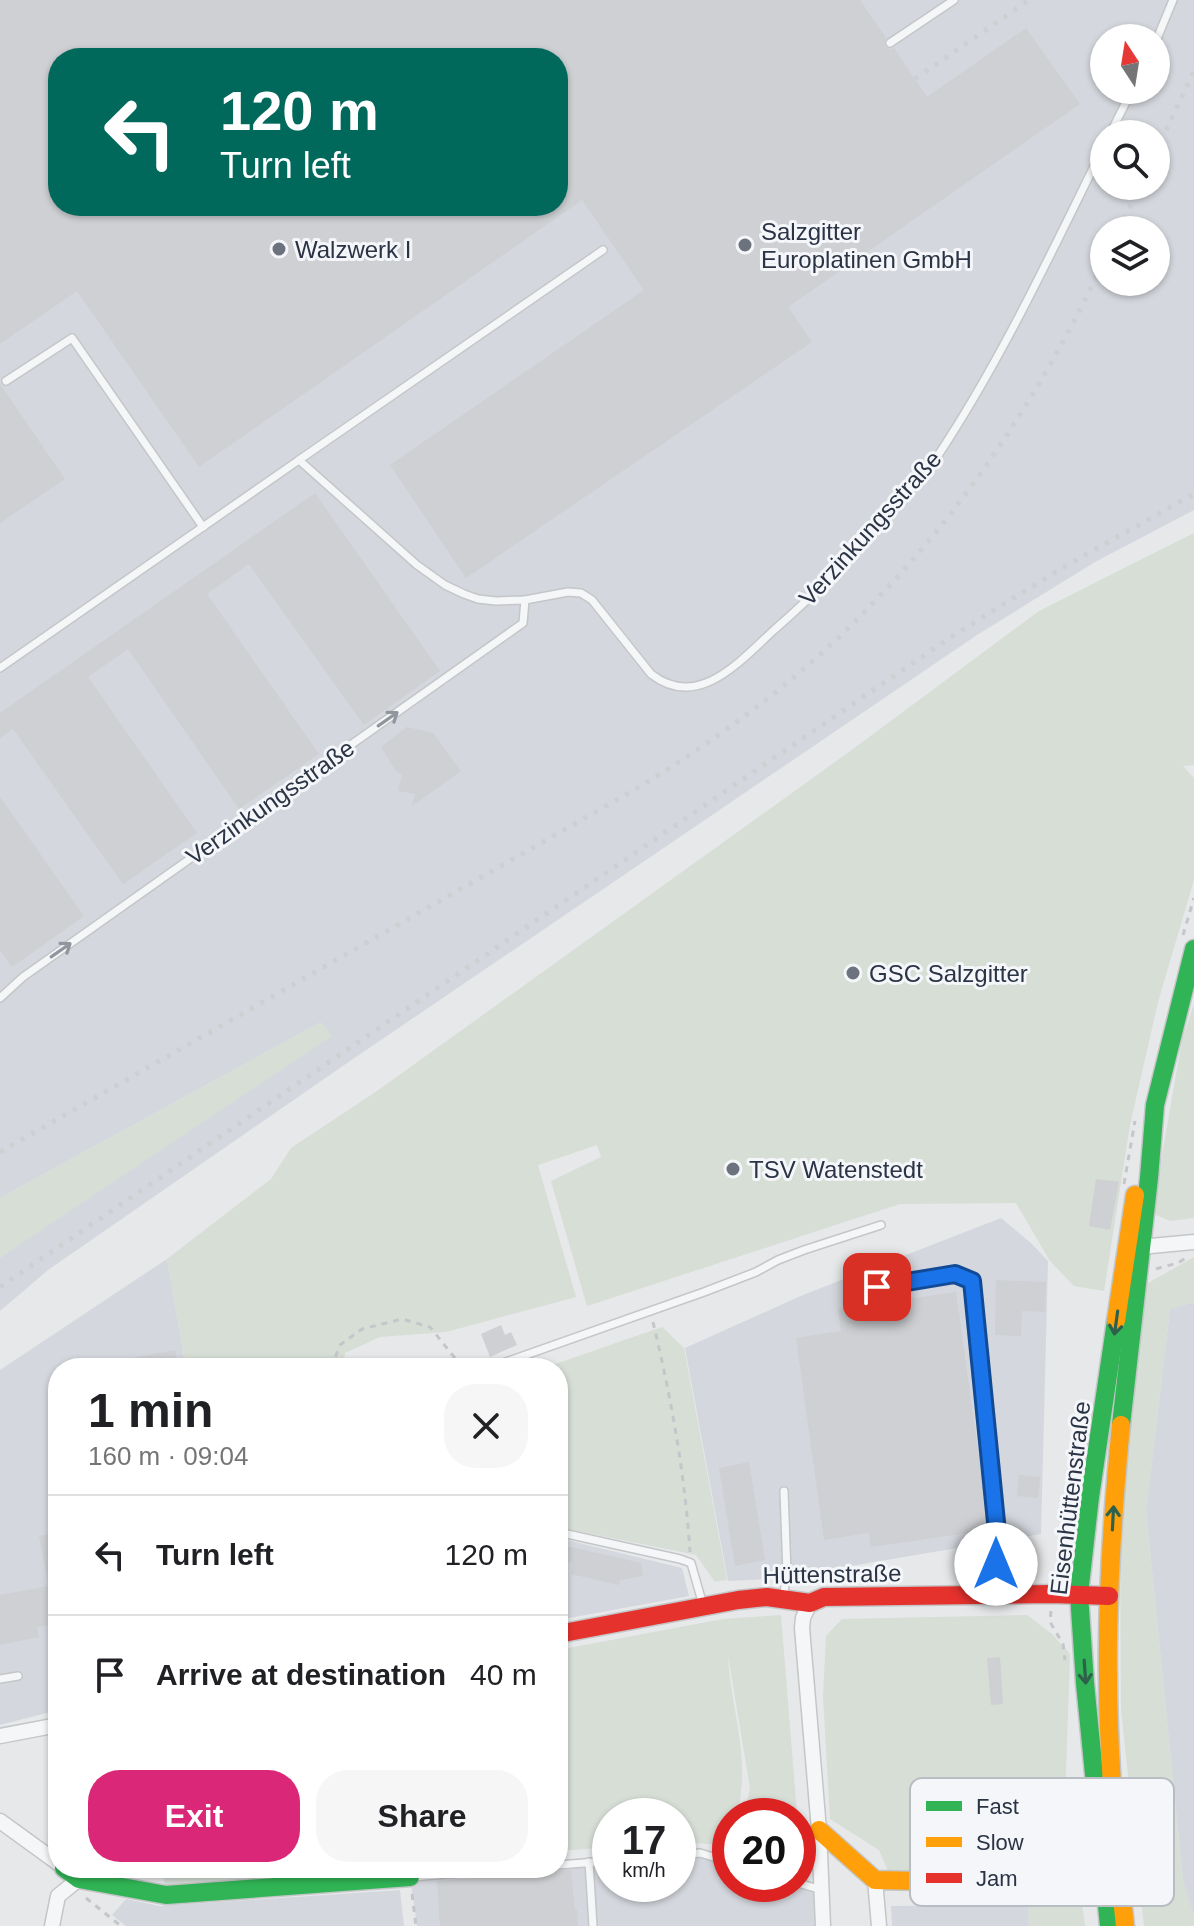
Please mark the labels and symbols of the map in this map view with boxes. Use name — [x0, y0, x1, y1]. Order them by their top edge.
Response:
north arrow — [1090, 24, 1170, 104]
place label: Salzgitter Europlatinen GmbH — [761, 218, 972, 273]
place label: Walzwerk I — [295, 236, 411, 263]
marker: Salzgitter Europlatinen GmbH — [736, 236, 754, 254]
marker: Walzwerk I — [270, 240, 288, 258]
street label: Verzinkungsstraße — [793, 445, 947, 611]
one-way arrow — [376, 711, 398, 727]
street label: Verzinkungsstraße — [181, 734, 359, 870]
one-way arrow — [49, 941, 71, 958]
place label: GSC Salzgitter — [869, 960, 1028, 987]
marker: GSC Salzgitter — [844, 964, 862, 982]
place label: TSV Watenstedt — [749, 1156, 923, 1183]
marker: TSV Watenstedt — [724, 1160, 742, 1178]
pin — [843, 1253, 911, 1321]
one-way arrow — [1108, 1310, 1123, 1335]
street label: Eisenhüttenstraße — [1045, 1400, 1095, 1596]
one-way arrow — [1106, 1505, 1121, 1532]
position arrow — [954, 1522, 1038, 1606]
street label: Hüttenstraße — [762, 1559, 902, 1589]
one-way arrow — [1078, 1658, 1093, 1685]
legend — [910, 1778, 1174, 1906]
text: Fast — [976, 1794, 1019, 1819]
speed limit sign: 20 — [712, 1798, 816, 1902]
text: Slow — [976, 1830, 1024, 1855]
text: Jam — [976, 1866, 1018, 1891]

